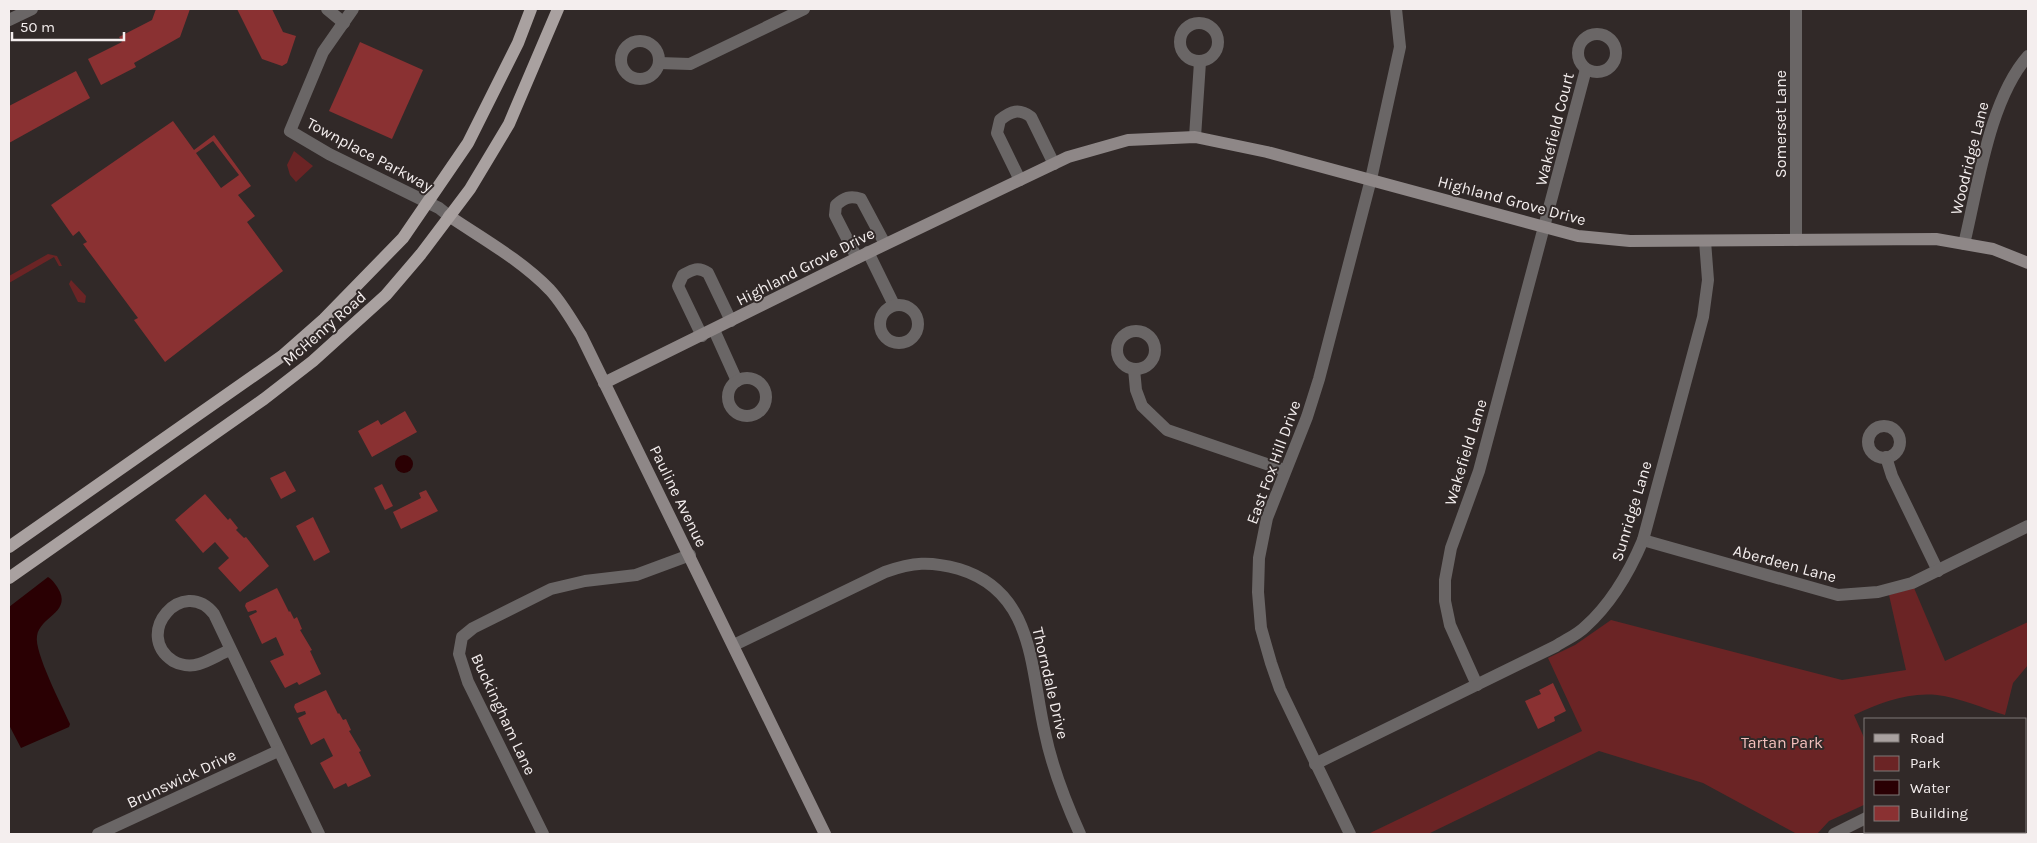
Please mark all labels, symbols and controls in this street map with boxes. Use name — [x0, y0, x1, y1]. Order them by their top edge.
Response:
scale bar — [12, 10, 125, 42]
text: 50 m — [20, 18, 55, 36]
street label: Wakefield Court — [1531, 70, 1578, 188]
street label: Somerset Lane — [1771, 70, 1790, 178]
street label: Woodridge Lane — [1946, 100, 1993, 217]
street label: Townplace Parkway — [304, 113, 436, 196]
street label: Highland Grove Drive — [1436, 172, 1588, 229]
street label: Highland Grove Drive — [733, 223, 878, 310]
street label: McHenry Road — [279, 287, 370, 370]
street label: Wakefield Lane — [1440, 397, 1491, 508]
street label: East Fox Hill Drive — [1242, 398, 1305, 527]
street label: Pauline Avenue — [646, 442, 711, 550]
street label: Sunridge Lane — [1607, 459, 1656, 564]
street label: Aberdeen Lane — [1731, 541, 1839, 586]
street label: Thorndale Drive — [1028, 625, 1073, 741]
street label: Buckingham Lane — [467, 650, 540, 778]
legend — [1864, 718, 2027, 833]
text: Road — [1910, 729, 1945, 747]
park label: Tartan Park — [1741, 733, 1823, 752]
street label: Brunswick Drive — [124, 745, 239, 812]
text: Park — [1910, 754, 1940, 772]
text: Water — [1910, 779, 1951, 797]
text: Building — [1910, 804, 1968, 822]

